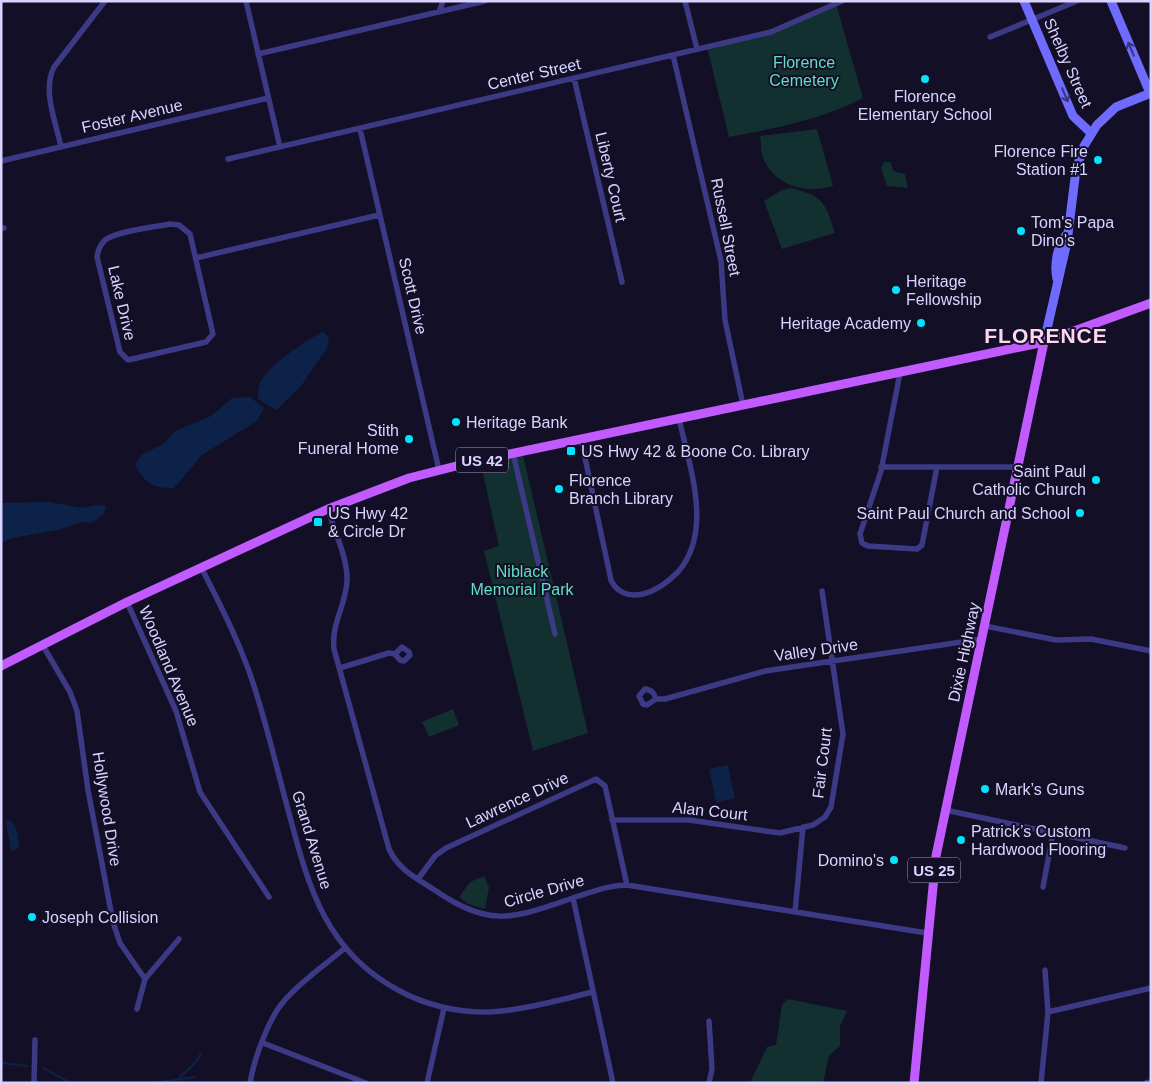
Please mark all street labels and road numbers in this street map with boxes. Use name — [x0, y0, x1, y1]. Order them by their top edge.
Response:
street label: Shelby Street — [1041, 16, 1096, 111]
street label: Center Street — [486, 55, 583, 93]
street label: Foster Avenue — [80, 96, 184, 136]
street label: Liberty Court — [592, 130, 630, 224]
street label: Russell Street — [708, 176, 744, 278]
street label: Scott Drive — [396, 256, 430, 336]
street label: Lake Drive — [105, 264, 139, 342]
road number: US 42 — [456, 448, 508, 472]
street label: Dixie Highway — [945, 601, 983, 703]
street label: Woodland Avenue — [136, 603, 202, 729]
street label: Valley Drive — [773, 636, 859, 664]
street label: Fair Court — [809, 726, 835, 799]
street label: Hollywood Drive — [90, 751, 124, 868]
street label: Lawrence Drive — [463, 769, 571, 831]
street label: Grand Avenue — [289, 789, 335, 891]
street label: Alan Court — [672, 799, 749, 823]
road number: US 25 — [908, 858, 960, 882]
street label: Circle Drive — [502, 871, 586, 911]

